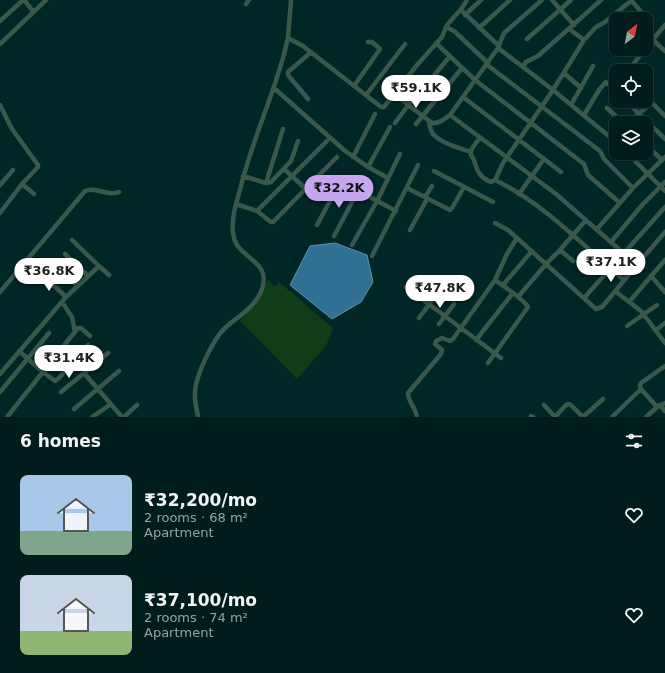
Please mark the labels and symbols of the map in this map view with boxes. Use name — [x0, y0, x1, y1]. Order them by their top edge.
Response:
north arrow — [609, 12, 653, 56]
pin: ₹59.1K — [383, 75, 449, 109]
pin: ₹32.2K — [306, 175, 372, 209]
pin: ₹37.1K — [578, 249, 644, 283]
pin: ₹36.8K — [16, 258, 82, 292]
pin: ₹47.8K — [407, 275, 473, 309]
pin: ₹31.4K — [36, 345, 102, 379]

